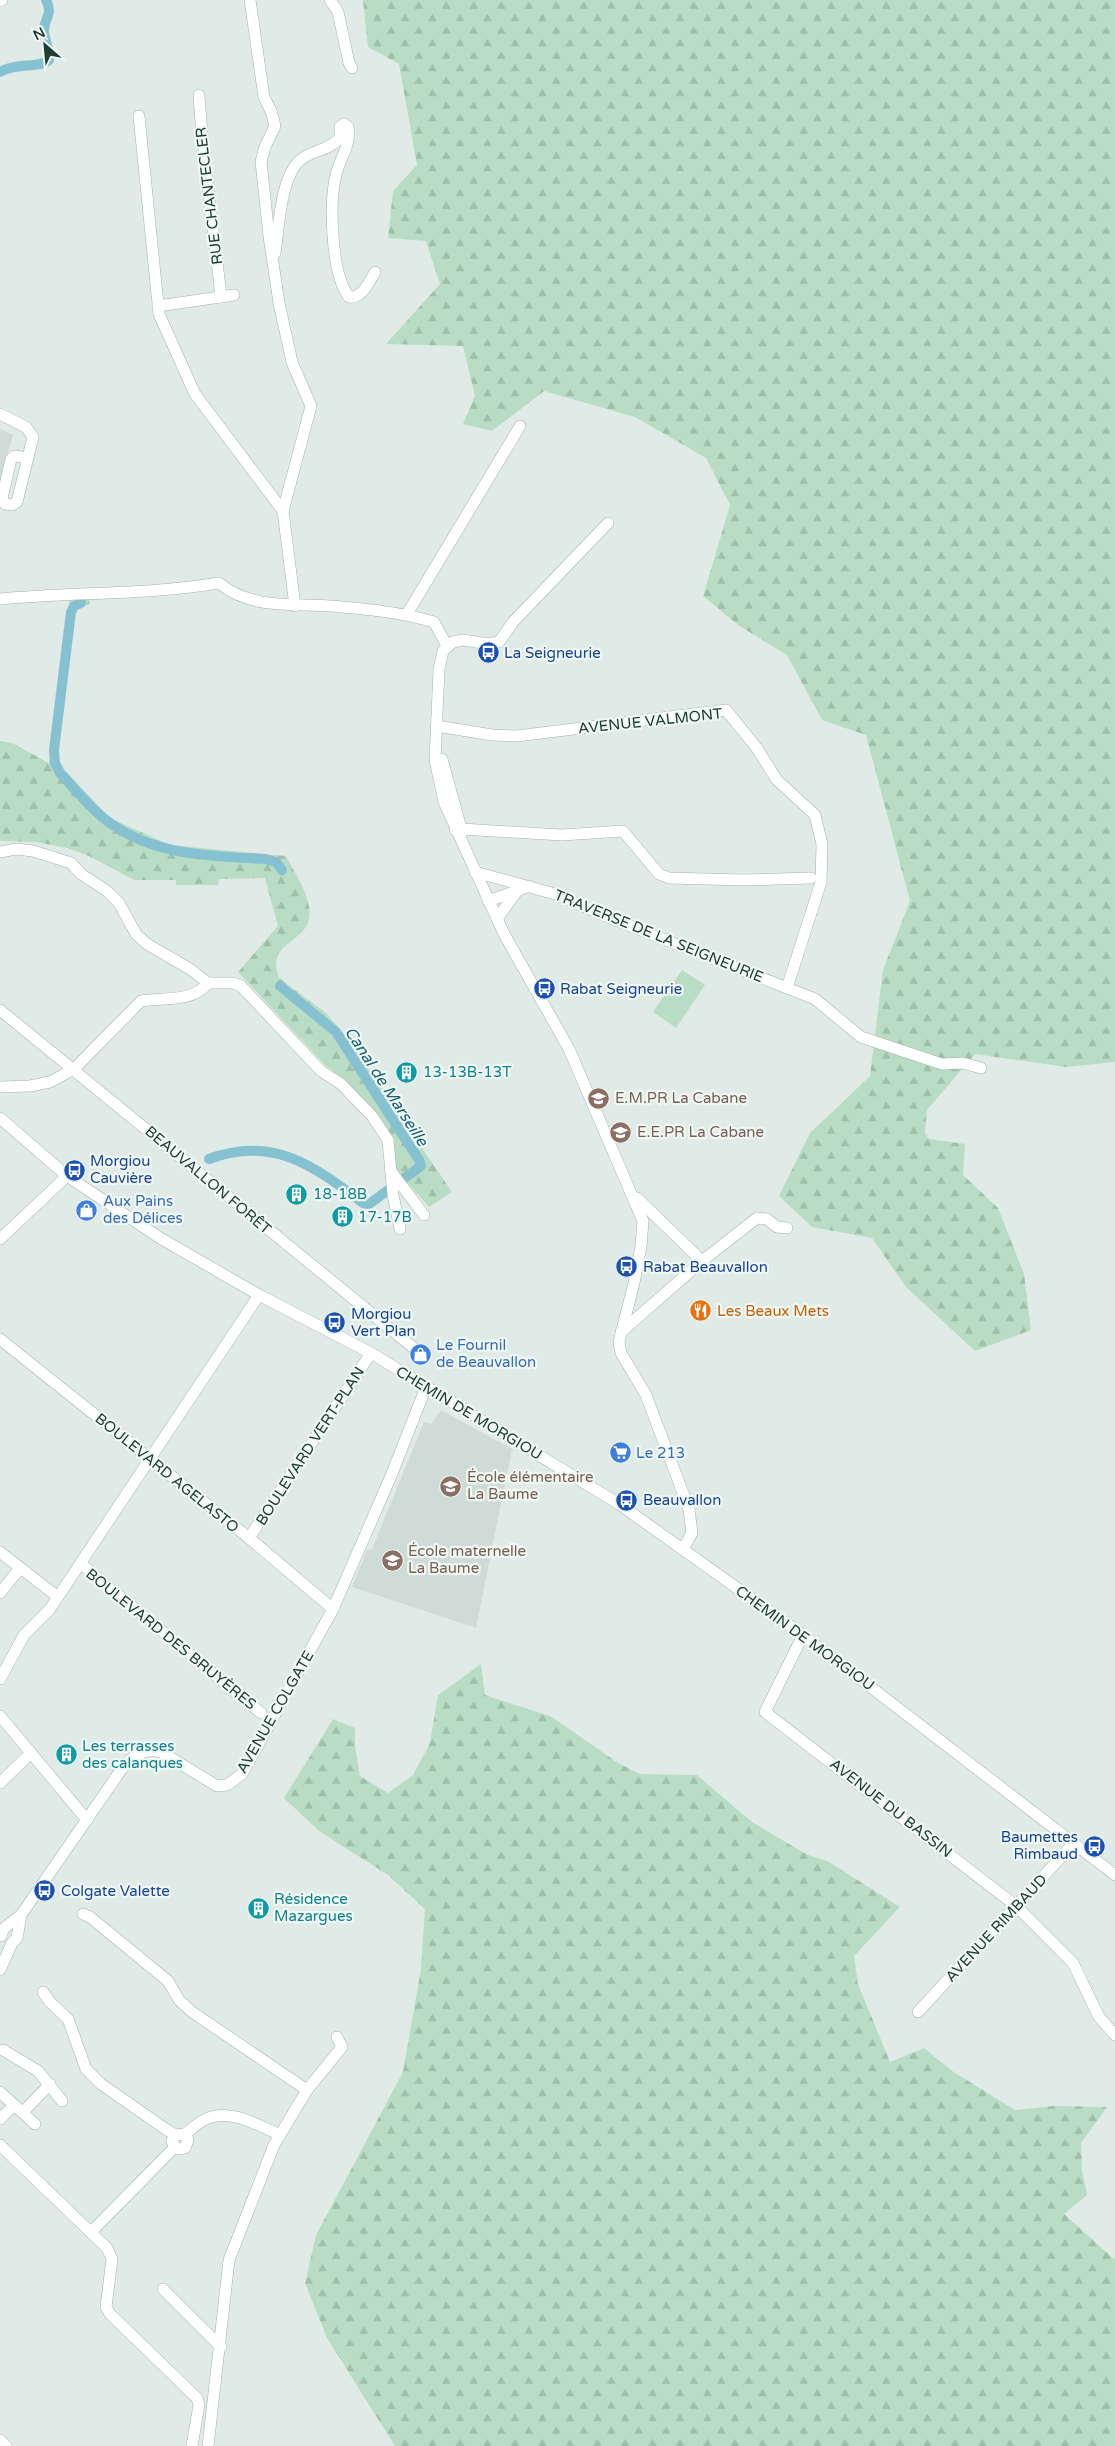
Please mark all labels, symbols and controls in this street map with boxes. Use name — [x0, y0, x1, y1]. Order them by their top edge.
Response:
north arrow — [20, 20, 70, 70]
text: N — [30, 24, 48, 44]
street label: RUE CHANTECLER — [192, 126, 226, 266]
bus stop icon: La Seigneurie — [476, 641, 500, 665]
place label: La Seigneurie — [504, 644, 601, 662]
street label: AVENUE VALMONT — [577, 704, 723, 738]
street label: TRAVERSE DE LA SEIGNEURIE — [552, 886, 766, 986]
bus stop icon: Rabat Seigneurie — [532, 977, 556, 1001]
place label: Rabat Seigneurie — [560, 980, 682, 998]
water label: Canal de Marseille — [340, 1023, 433, 1151]
building icon: 13-13B-13T — [395, 1060, 419, 1084]
place label: 13-13B-13T — [423, 1063, 511, 1081]
school or university icon: E.M.PR La Cabane — [587, 1086, 611, 1110]
place label: E.M.PR La Cabane — [615, 1089, 747, 1107]
school or university icon: E.E.PR La Cabane — [609, 1120, 633, 1144]
street label: BEAUVALLON FORÊT — [141, 1122, 275, 1238]
place label: E.E.PR La Cabane — [637, 1123, 764, 1141]
place label: Morgiou Cauvière — [90, 1152, 152, 1187]
bus stop icon: Morgiou Cauvière — [62, 1158, 86, 1182]
building icon: 18-18B — [285, 1182, 309, 1206]
place label: 18-18B — [313, 1185, 367, 1203]
place label: Aux Pains des Délices — [103, 1192, 183, 1227]
shop icon: Aux Pains des Délices — [75, 1198, 99, 1222]
building icon: 17-17B — [330, 1205, 354, 1229]
place label: 17-17B — [358, 1208, 412, 1226]
bus stop icon: Rabat Beauvallon — [615, 1255, 639, 1279]
place label: Rabat Beauvallon — [643, 1258, 768, 1276]
restaurant icon: Les Beaux Mets — [689, 1299, 713, 1323]
place label: Les Beaux Mets — [717, 1302, 829, 1320]
place label: Morgiou Vert Plan — [351, 1305, 416, 1340]
bus stop icon: Morgiou Vert Plan — [323, 1311, 347, 1335]
place label: Le Fournil de Beauvallon — [436, 1336, 536, 1371]
shop icon: Le Fournil de Beauvallon — [408, 1342, 432, 1366]
street label: CHEMIN DE MORGIOU — [393, 1362, 545, 1464]
street label: BOULEVARD VERT-PLAN — [252, 1363, 368, 1529]
street label: BOULEVARD AGELASTO — [91, 1409, 243, 1537]
supermarket icon: Le 213 — [608, 1441, 632, 1465]
place label: Le 213 — [636, 1444, 685, 1462]
place label: École élémentaire La Baume — [467, 1468, 593, 1503]
school or university icon: École élémentaire La Baume — [439, 1474, 463, 1498]
bus stop icon: Beauvallon — [615, 1488, 639, 1512]
place label: Beauvallon — [643, 1491, 721, 1509]
place label: École maternelle La Baume — [408, 1542, 526, 1577]
school or university icon: École maternelle La Baume — [380, 1548, 404, 1572]
street label: BOULEVARD DES BRUYÈRES — [82, 1565, 260, 1713]
street label: CHEMIN DE MORGIOU — [732, 1582, 878, 1694]
street label: AVENUE COLGATE — [233, 1647, 317, 1777]
place label: Les terrasses des calanques — [82, 1737, 183, 1772]
building icon: Les terrasses des calanques — [54, 1743, 78, 1767]
street label: AVENUE DU BASSIN — [826, 1755, 956, 1861]
place label: Baumettes Rimbaud — [1001, 1828, 1078, 1863]
bus stop icon: Baumettes Rimbaud — [1082, 1834, 1106, 1858]
street label: AVENUE RIMBAUD — [941, 1870, 1051, 1986]
bus stop icon: Colgate Valette — [33, 1879, 57, 1903]
place label: Colgate Valette — [61, 1882, 170, 1900]
place label: Résidence Mazargues — [274, 1890, 353, 1925]
building icon: Résidence Mazargues — [246, 1896, 270, 1920]

